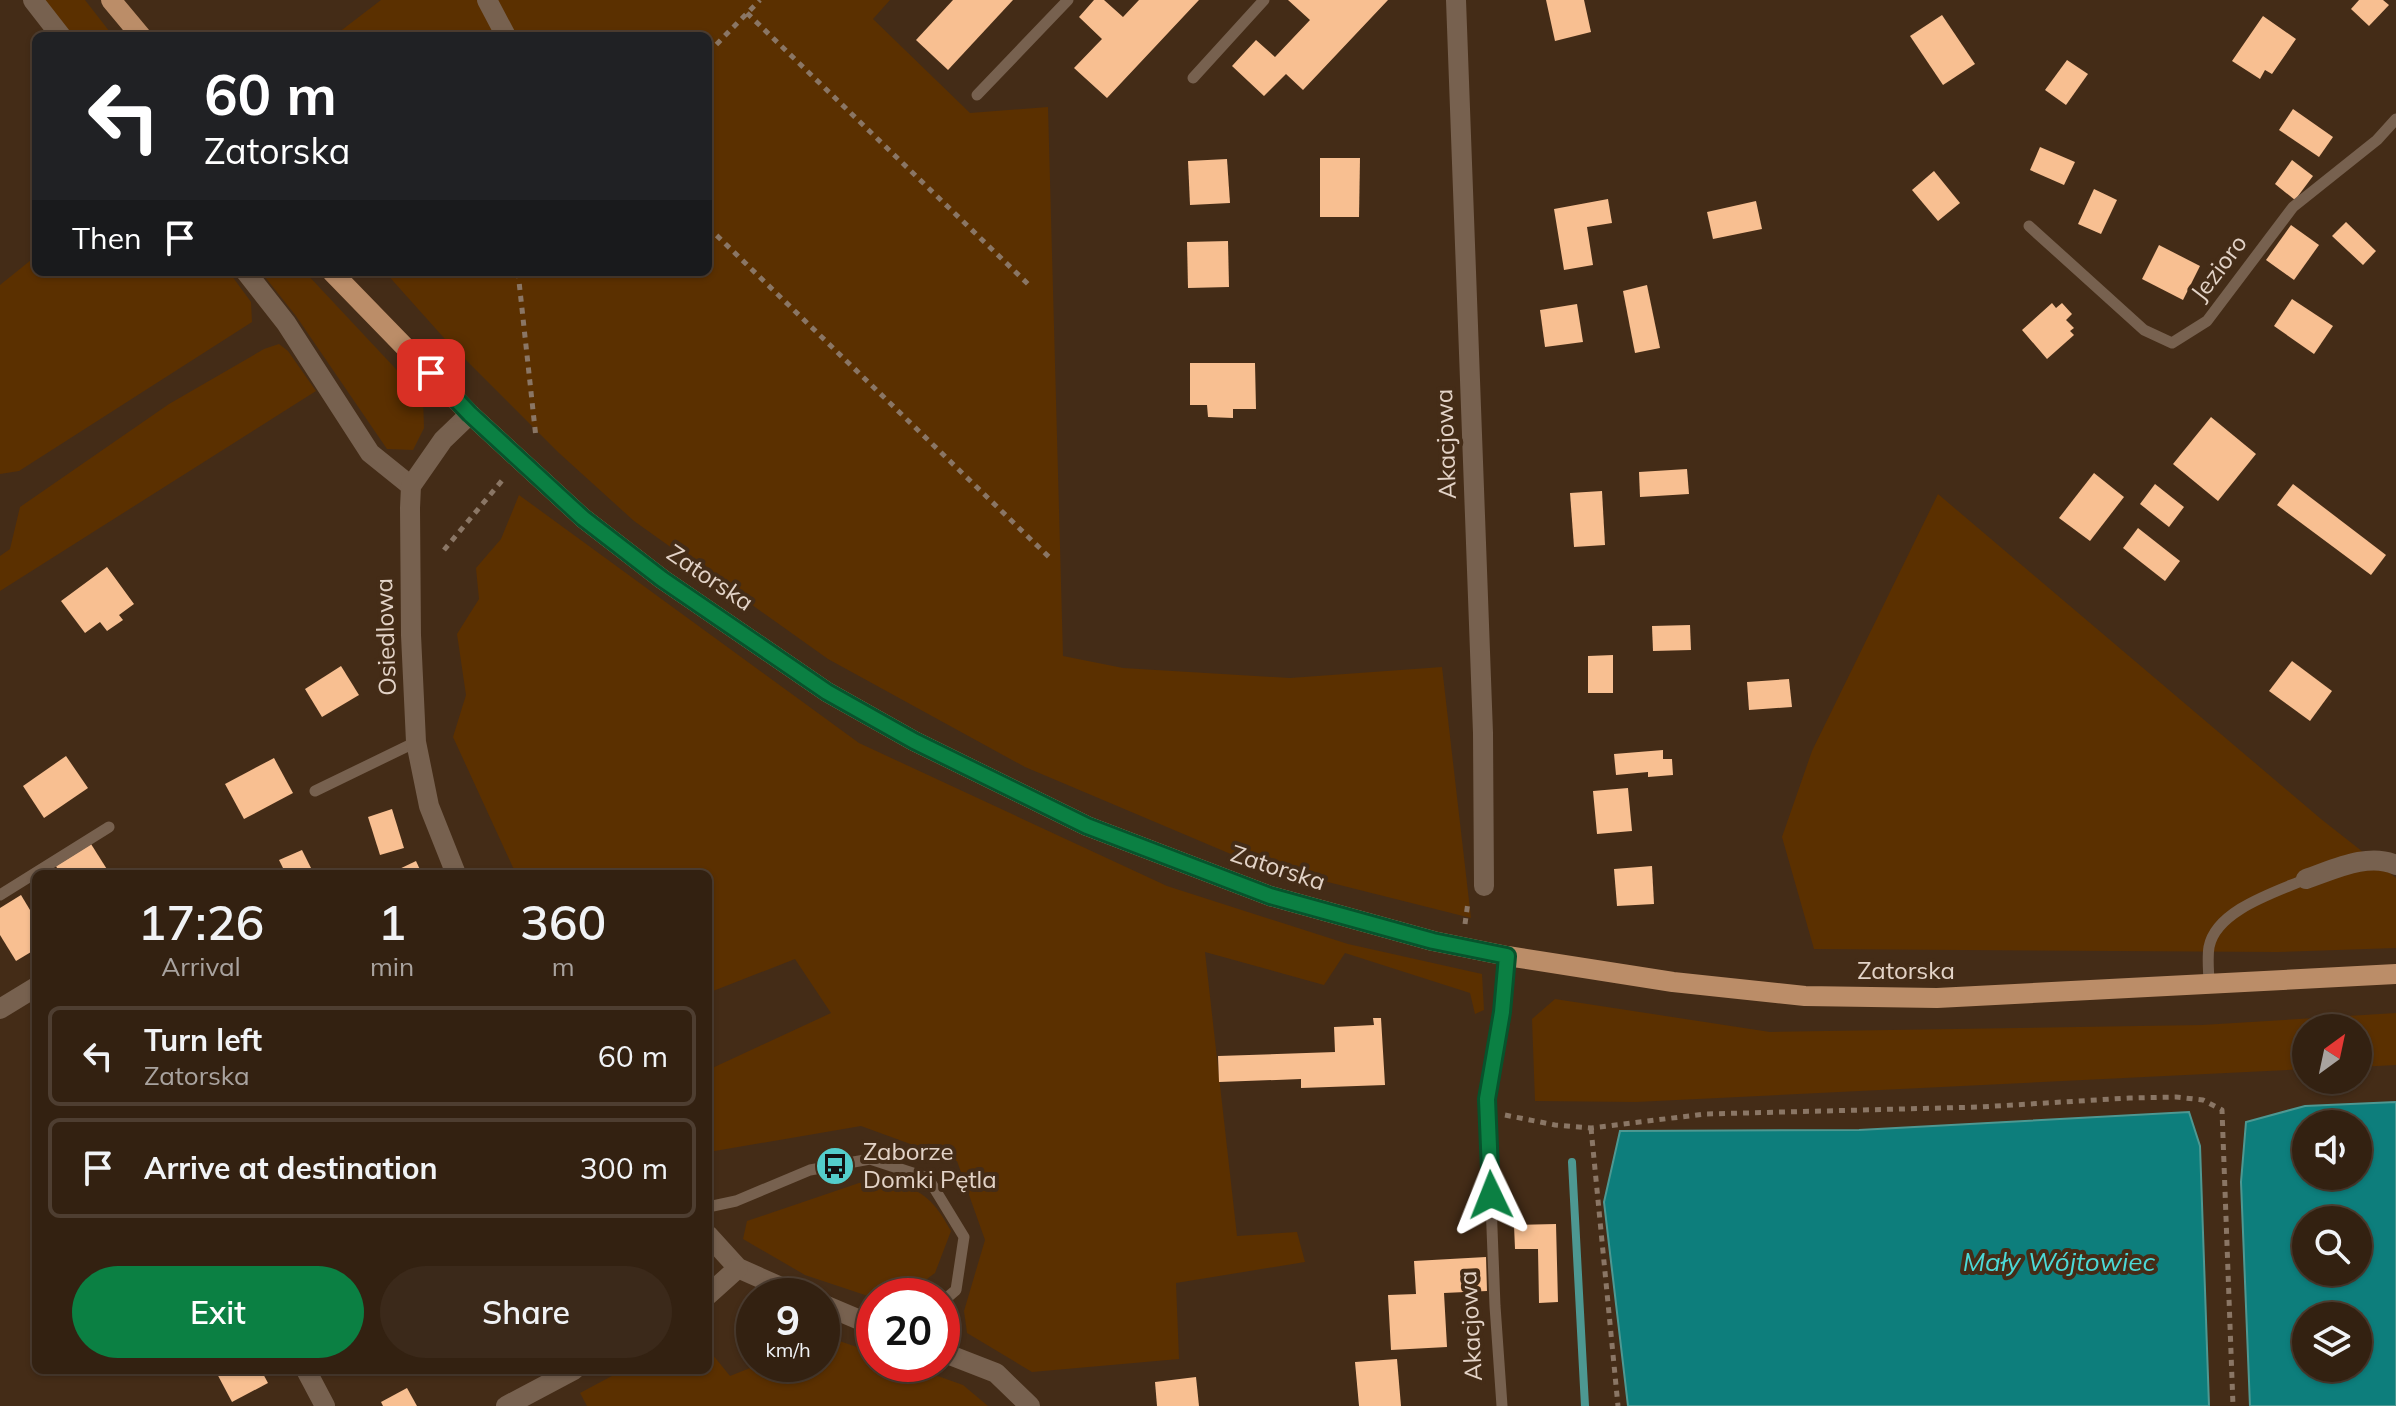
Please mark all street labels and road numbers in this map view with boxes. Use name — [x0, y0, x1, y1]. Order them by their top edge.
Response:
street label: Jezioro — [2184, 228, 2253, 306]
street label: Akacjowa — [1428, 388, 1462, 500]
street label: Zatorska — [662, 537, 759, 617]
street label: Osiedlowa — [368, 578, 402, 696]
street label: Zatorska — [1227, 838, 1329, 896]
street label: Zatorska — [1857, 955, 1955, 985]
street label: Akacjowa — [1452, 1270, 1488, 1382]

